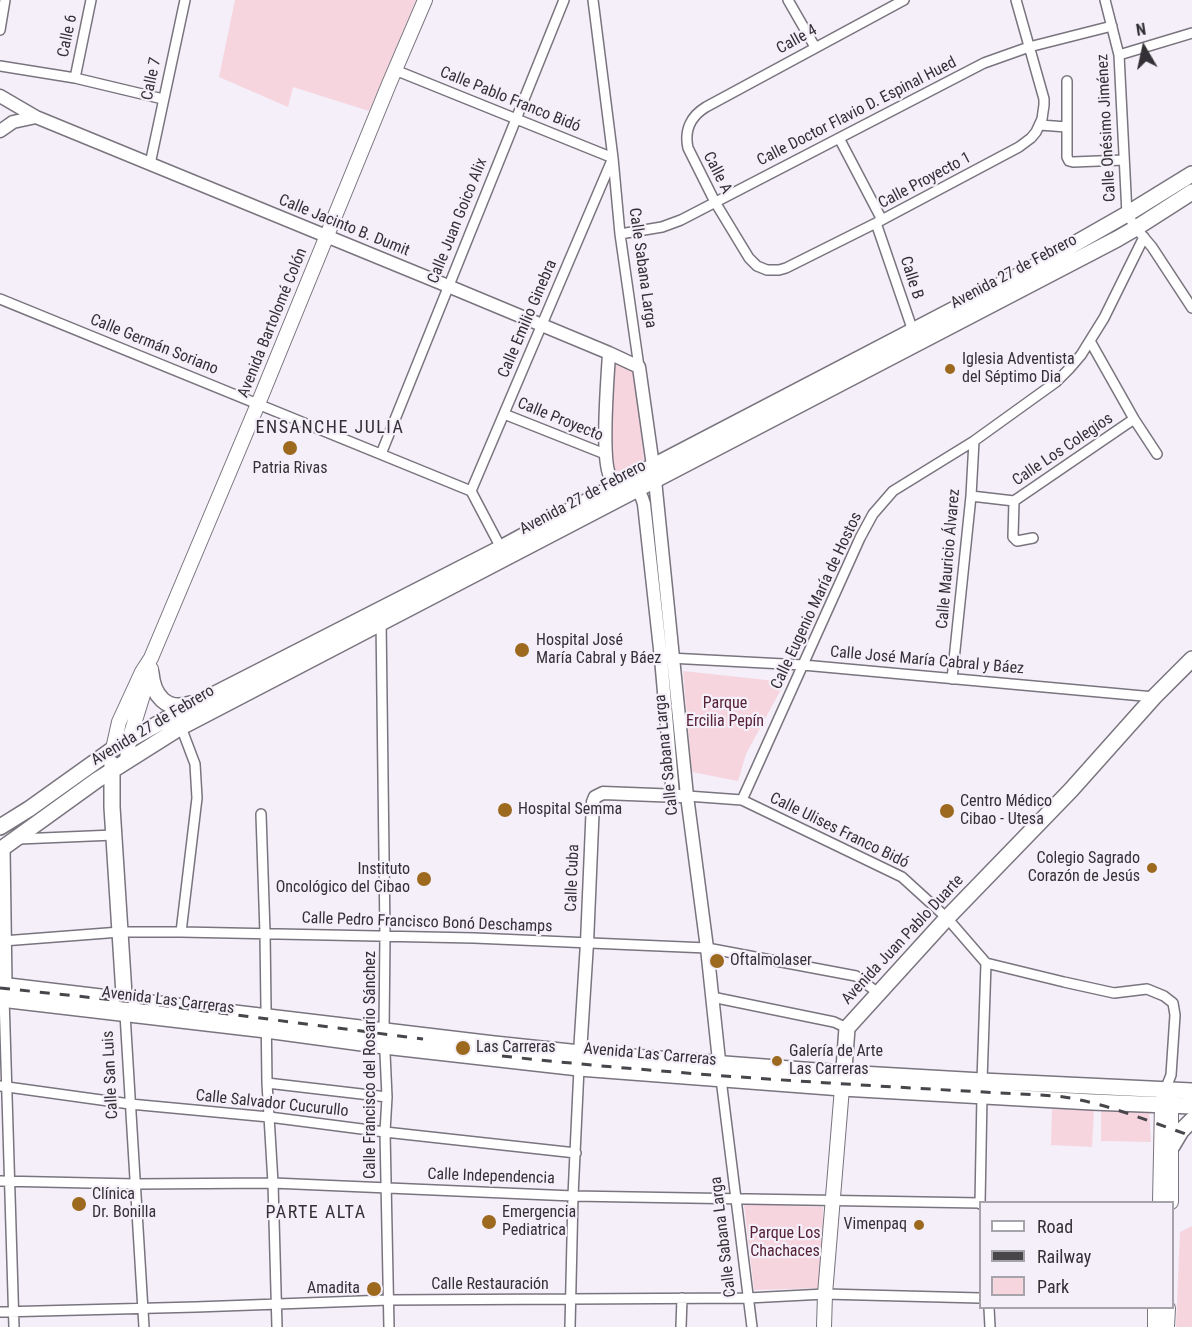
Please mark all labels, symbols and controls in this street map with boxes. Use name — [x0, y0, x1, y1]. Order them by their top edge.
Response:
street label: Calle 6 — [54, 13, 82, 59]
north arrow — [1114, 18, 1174, 78]
text: N — [1135, 20, 1147, 40]
street label: Calle 4 — [773, 21, 821, 59]
street label: Calle Doctor Flavio D. Espinal Hued — [754, 53, 960, 171]
street label: Calle Onésimo Jiménez — [1094, 54, 1120, 202]
street label: Calle 7 — [138, 56, 166, 102]
street label: Calle Pablo Franco Bidó — [437, 63, 583, 137]
street label: Calle Proyecto 1 — [875, 148, 975, 214]
street label: Calle A — [698, 149, 736, 197]
street label: Calle Juan Goico Alix — [424, 155, 492, 287]
street label: Calle Jacinto B. Dumit — [276, 191, 412, 261]
street label: Calle Sabana Larga — [624, 207, 660, 329]
street label: Avenida 27 de Febrero — [948, 231, 1080, 313]
street label: Avenida Bartolomé Colón — [234, 245, 312, 401]
street label: Calle B — [895, 254, 927, 302]
street label: Calle Emilio Ginebra — [494, 257, 562, 381]
street label: Calle Germán Soriano — [87, 311, 221, 379]
place label: Iglesia Adventista del Séptimo Dia — [962, 350, 1075, 388]
marker: Iglesia Adventista del Séptimo Dia — [943, 362, 957, 376]
street label: Calle Proyecto — [514, 394, 606, 446]
street label: Calle Los Colegios — [1009, 409, 1117, 491]
district label: ENSANCHE JULIA — [256, 417, 404, 439]
marker: Patria Rivas — [281, 439, 299, 457]
street label: Avenida 27 de Febrero — [517, 457, 649, 539]
place label: Patria Rivas — [253, 459, 327, 479]
street label: Calle Mauricio Álvarez — [933, 488, 965, 630]
street label: Calle Eugenio María de Hostos — [767, 509, 867, 693]
place label: Hospital José María Cabral y Báez — [536, 631, 661, 669]
marker: Hospital José María Cabral y Báez — [513, 641, 531, 659]
street label: Calle José María Cabral y Báez — [829, 643, 1025, 679]
street label: Avenida 27 de Febrero — [88, 682, 218, 770]
street label: Calle Sabana Larga — [651, 694, 683, 816]
park label: Parque Ercilia Pepín — [686, 694, 764, 732]
street label: Calle Ulises Franco Bidó — [766, 789, 912, 873]
place label: Centro Médico Cibao - Utesa — [960, 792, 1052, 830]
place label: Hospital Semma — [518, 800, 622, 820]
marker: Hospital Semma — [496, 801, 514, 819]
marker: Centro Médico Cibao - Utesa — [938, 802, 956, 820]
street label: Calle Cuba — [562, 844, 584, 912]
place label: Colegio Sagrado Corazón de Jesús — [1028, 849, 1140, 887]
place label: Instituto Oncológico del Cibao — [276, 860, 410, 898]
marker: Colegio Sagrado Corazón de Jesús — [1145, 861, 1159, 875]
marker: Instituto Oncológico del Cibao — [415, 870, 433, 888]
street label: Avenida Juan Pablo Duarte — [838, 871, 968, 1009]
street label: Calle Pedro Francisco Bonó Deschamps — [301, 909, 553, 937]
street label: Calle Francisco del Rosario Sánchez — [361, 951, 381, 1179]
place label: Oftalmolaser — [730, 951, 812, 971]
marker: Oftalmolaser — [708, 952, 726, 970]
street label: Avenida Las Carreras — [101, 983, 235, 1019]
street label: Calle San Luis — [99, 1030, 123, 1120]
place label: Las Carreras — [476, 1038, 556, 1058]
marker: Las Carreras — [454, 1039, 472, 1057]
street label: Avenida Las Carreras — [583, 1040, 717, 1070]
place label: Galería de Arte Las Carreras — [789, 1042, 883, 1080]
marker: Galería de Arte Las Carreras — [770, 1054, 784, 1068]
street label: Calle Salvador Cucurullo — [195, 1086, 349, 1122]
street label: Calle Independencia — [427, 1165, 555, 1189]
street label: Calle Sabana Larga — [707, 1176, 741, 1298]
place label: Clínica Dr. Bonilla — [92, 1185, 156, 1223]
marker: Clínica Dr. Bonilla — [70, 1195, 88, 1213]
legend — [979, 1201, 1174, 1309]
district label: PARTE ALTA — [265, 1202, 367, 1224]
place label: Emergencia Pediatrica — [502, 1203, 576, 1241]
marker: Emergencia Pediatrica — [480, 1213, 498, 1231]
place label: Vimenpaq — [843, 1215, 907, 1235]
text: Road — [1037, 1216, 1073, 1237]
marker: Vimenpaq — [912, 1218, 926, 1232]
park label: Parque Los Chachaces — [749, 1224, 821, 1262]
text: Railway — [1037, 1246, 1091, 1267]
street label: Calle Restauración — [431, 1275, 549, 1295]
text: Park — [1037, 1276, 1069, 1297]
place label: Amadita — [307, 1279, 360, 1299]
marker: Amadita — [365, 1280, 383, 1298]

